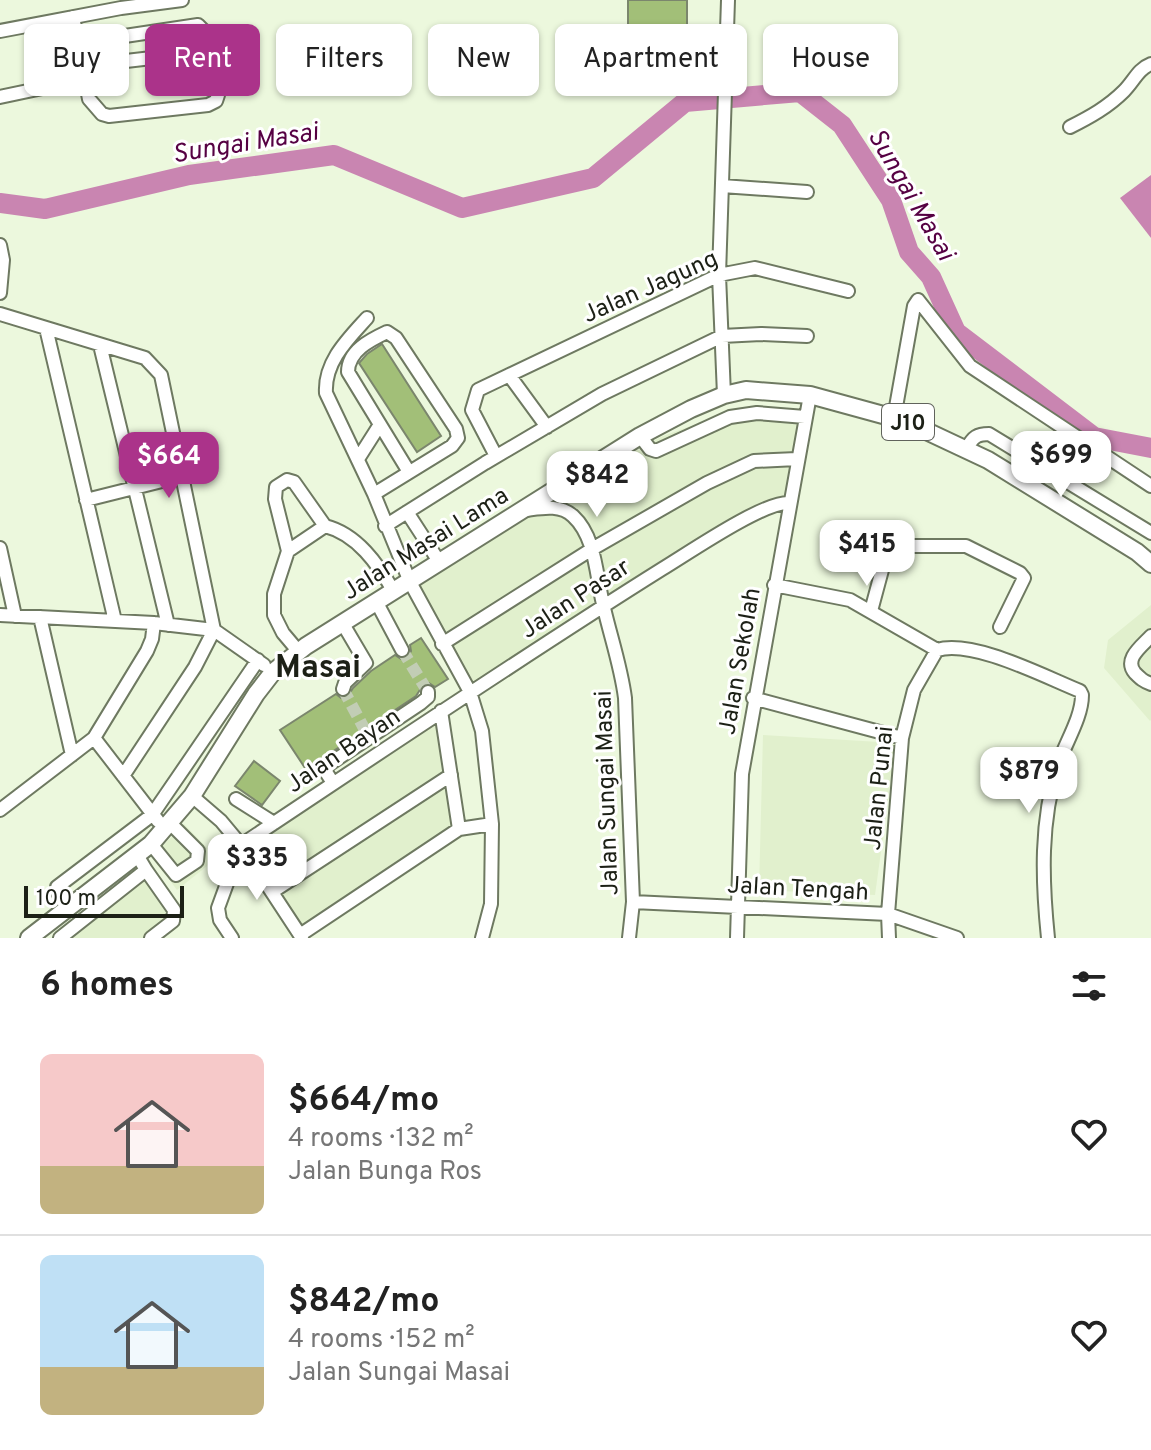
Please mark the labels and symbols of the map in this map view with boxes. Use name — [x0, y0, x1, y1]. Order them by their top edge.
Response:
water label: Sungai Masai — [170, 116, 322, 172]
water label: Sungai Masai — [859, 123, 962, 269]
street label: Jalan Jagung — [579, 245, 723, 331]
road number: J10 — [882, 404, 934, 440]
pin: $699 — [1014, 431, 1108, 499]
pin: $664 — [122, 432, 216, 500]
pin: $842 — [550, 451, 644, 519]
street label: Jalan Masai Lama — [338, 482, 515, 608]
pin: $415 — [820, 520, 914, 588]
street label: Jalan Pasar — [516, 553, 637, 646]
street label: Jalan Sekolah — [713, 585, 769, 737]
district label: Masai — [275, 649, 361, 689]
street label: Jalan Sungai Masai — [589, 690, 627, 896]
street label: Jalan Bayan — [281, 703, 407, 801]
street label: Jalan Punai — [859, 725, 901, 852]
pin: $879 — [982, 747, 1076, 815]
pin: $335 — [210, 834, 304, 902]
street label: Jalan Tengah — [726, 871, 869, 909]
scale bar — [24, 882, 184, 918]

